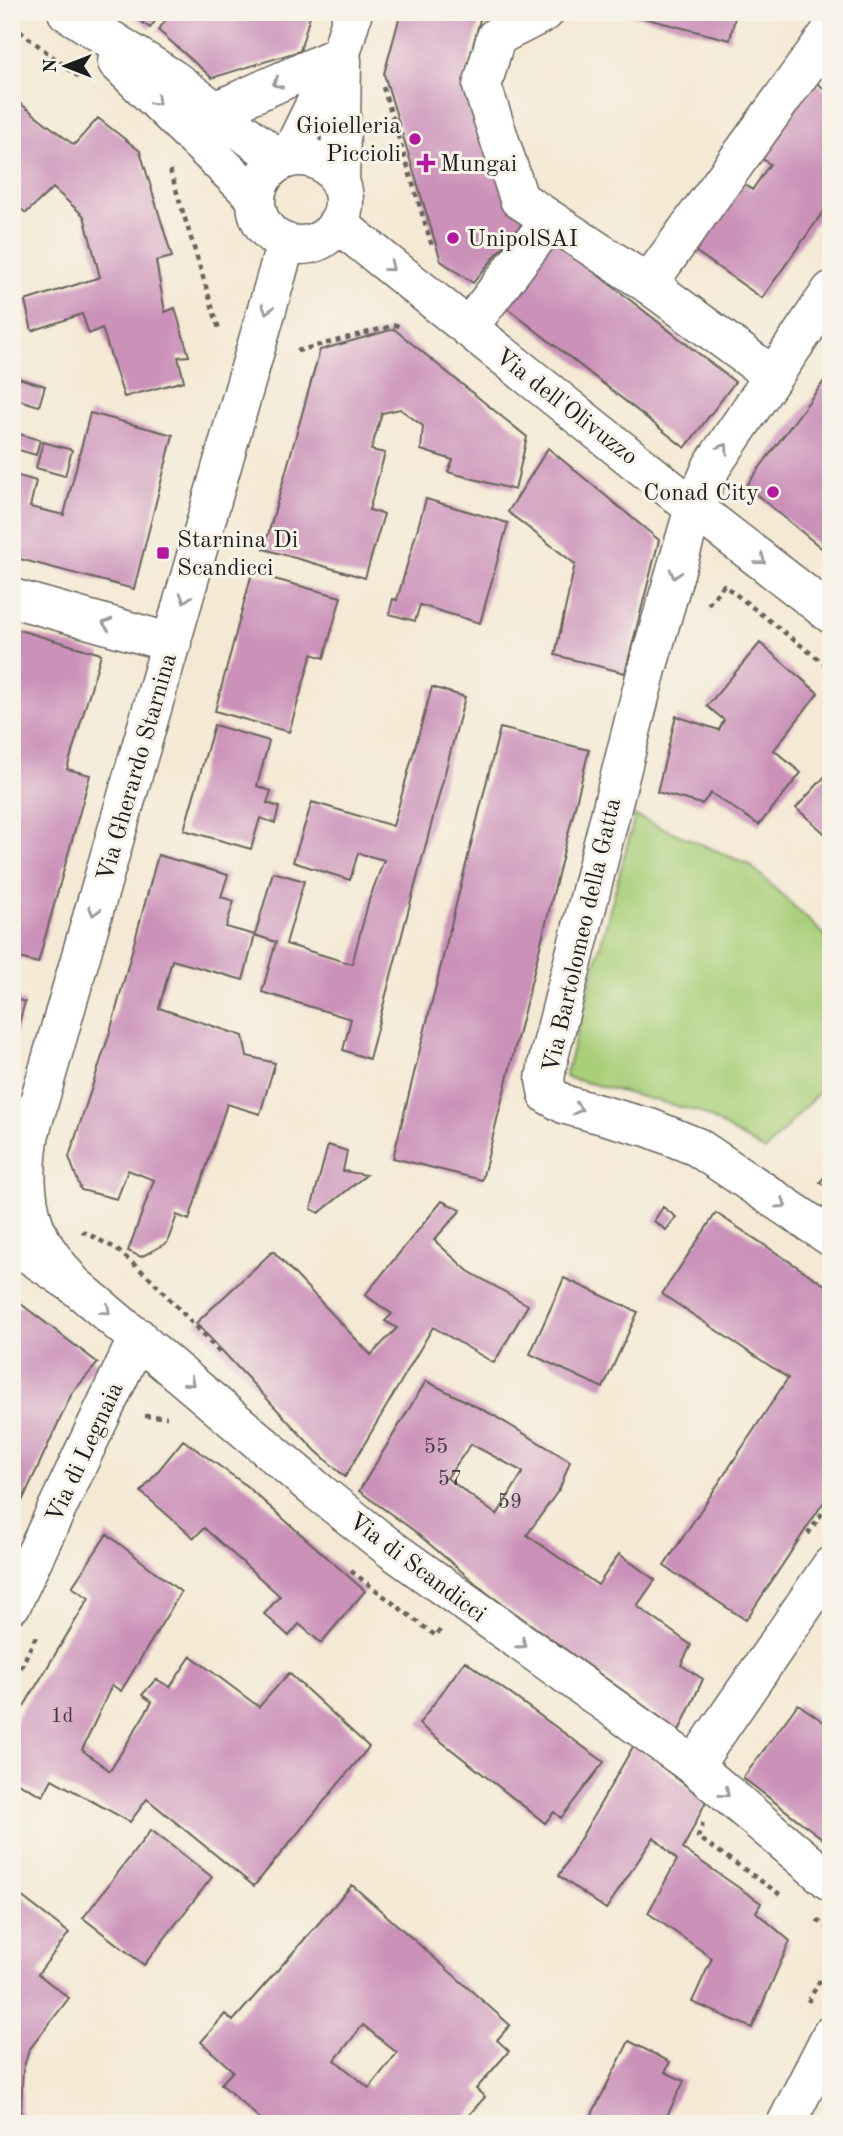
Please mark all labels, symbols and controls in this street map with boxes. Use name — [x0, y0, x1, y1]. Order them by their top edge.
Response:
north arrow — [32, 32, 102, 102]
text: N — [42, 58, 61, 73]
one-way arrow — [272, 75, 284, 89]
one-way arrow — [148, 93, 161, 106]
place label: Gioielleria Piccioli — [296, 115, 401, 167]
marker: Gioielleria Piccioli — [407, 131, 423, 147]
place label: Mungai — [440, 153, 517, 177]
marker: Mungai — [418, 155, 434, 171]
place label: UnipolSAI — [467, 228, 578, 252]
marker: UnipolSAI — [445, 230, 461, 246]
one-way arrow — [383, 258, 395, 271]
one-way arrow — [261, 303, 276, 315]
street label: Via dell'Olivuzzo — [490, 345, 641, 470]
one-way arrow — [716, 443, 729, 456]
place label: Conad City — [643, 482, 759, 506]
marker: Conad City — [765, 484, 781, 500]
place label: Starnina Di Scandicci — [177, 529, 298, 581]
marker: Starnina Di Scandicci — [155, 545, 171, 561]
one-way arrow — [753, 551, 765, 564]
one-way arrow — [669, 568, 684, 580]
one-way arrow — [179, 592, 194, 604]
one-way arrow — [101, 618, 113, 632]
street label: Via Gherardo Starnina — [94, 651, 182, 884]
street label: Via Bartolomeo della Gatta — [540, 796, 626, 1075]
one-way arrow — [88, 905, 102, 917]
one-way arrow — [572, 1100, 584, 1115]
one-way arrow — [774, 1196, 787, 1208]
one-way arrow — [98, 1302, 110, 1315]
one-way arrow — [182, 1374, 195, 1386]
street label: Via di Legnaia — [43, 1379, 129, 1527]
house number: 55 — [424, 1437, 448, 1458]
house number: 57 — [438, 1469, 462, 1490]
house number: 59 — [498, 1492, 522, 1513]
street label: Via di Scandicci — [344, 1509, 490, 1628]
one-way arrow — [514, 1636, 527, 1648]
house number: 1d — [50, 1706, 74, 1727]
one-way arrow — [717, 1785, 730, 1797]

